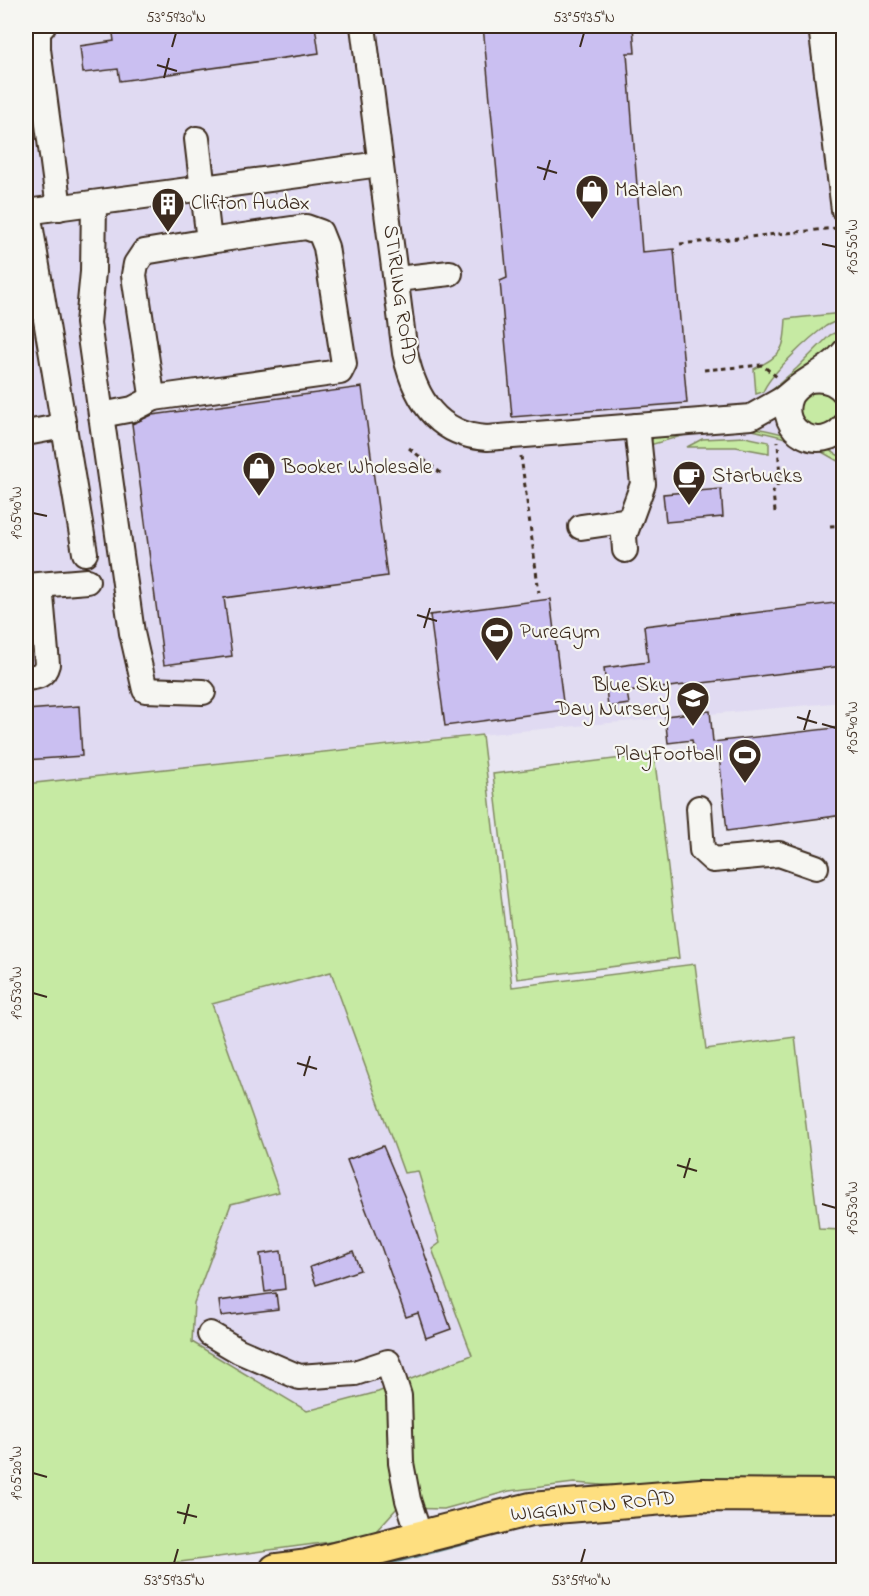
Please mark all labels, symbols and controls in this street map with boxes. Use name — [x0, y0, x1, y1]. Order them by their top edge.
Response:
text: 53°59'30"N — [146, 7, 206, 29]
text: 53°59'35"N — [553, 7, 615, 29]
shop icon: Matalan — [574, 173, 610, 220]
place label: Matalan — [615, 176, 683, 206]
building icon: Clifton Audax — [150, 186, 186, 233]
place label: Clifton Audax — [191, 189, 310, 219]
text: 1°05'50"W — [842, 219, 864, 275]
street label: STIRLING ROAD — [374, 223, 424, 367]
shop icon: Booker Wholesale — [241, 450, 277, 497]
place label: Booker Wholesale — [281, 453, 433, 483]
cafe icon: Starbucks — [671, 459, 707, 506]
place label: Starbucks — [712, 462, 803, 492]
text: 1°05'40"W — [6, 486, 28, 540]
sports icon: PureGym — [479, 615, 515, 662]
place label: PureGym — [520, 618, 600, 650]
place label: Blue Sky Day Nursery — [554, 671, 670, 727]
school or university icon: Blue Sky Day Nursery — [675, 680, 711, 727]
text: 1°05'40"W — [842, 701, 864, 755]
sports icon: PlayFootball — [727, 737, 763, 784]
place label: PlayFootball — [614, 740, 722, 772]
text: 1°05'30"W — [6, 966, 28, 1020]
text: 1°05'30"W — [842, 1181, 864, 1235]
text: 1°05'20"W — [6, 1446, 28, 1500]
street label: WIGGINTON ROAD — [509, 1483, 677, 1531]
text: 53°59'35"N — [143, 1570, 205, 1592]
text: 53°59'40"N — [551, 1570, 611, 1592]

